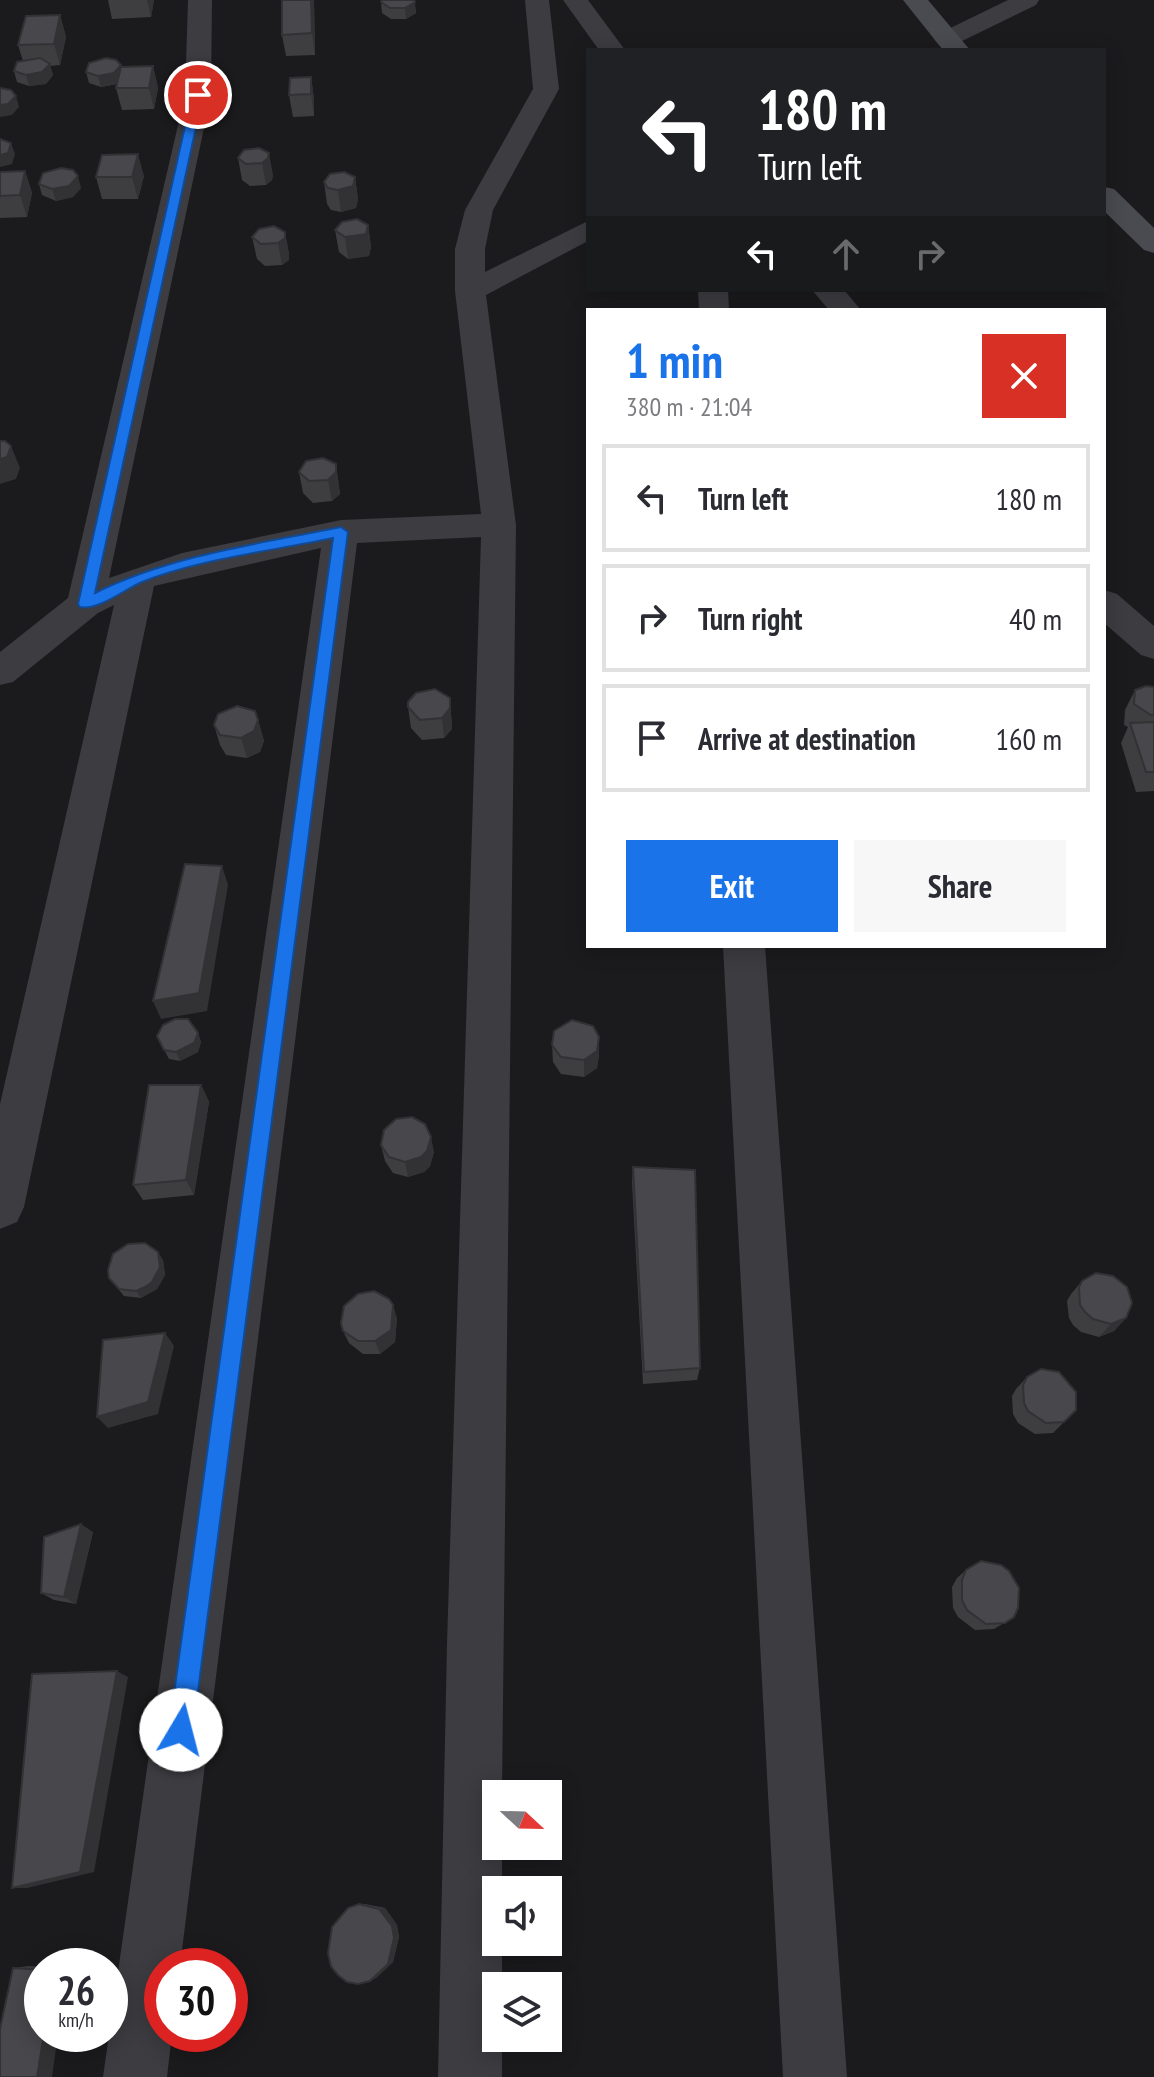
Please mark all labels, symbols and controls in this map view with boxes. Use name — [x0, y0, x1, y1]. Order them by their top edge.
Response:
pin — [164, 61, 232, 129]
icon: arrive — [176, 73, 220, 117]
text: 180 m — [758, 73, 887, 145]
icon: left — [626, 80, 730, 184]
text: Turn left — [758, 143, 862, 190]
icon: left — [740, 232, 784, 276]
icon: ahead — [824, 232, 868, 276]
icon: right — [908, 232, 952, 276]
text: 1 min — [626, 329, 723, 391]
button: close — [982, 334, 1066, 418]
text: 380 m · 21:04 — [626, 390, 752, 423]
icon: left — [630, 476, 674, 520]
text: Turn left — [698, 479, 788, 518]
text: 180 m — [996, 479, 1062, 518]
icon: right — [630, 596, 674, 640]
text: Turn right — [698, 599, 802, 638]
text: 40 m — [1009, 599, 1062, 638]
icon: arrive — [630, 716, 674, 760]
text: Arrive at destination — [698, 719, 916, 758]
text: 160 m — [996, 719, 1062, 758]
button: Exit — [626, 840, 838, 932]
button: Share — [854, 840, 1066, 932]
position arrow — [139, 1688, 223, 1772]
north arrow — [482, 1780, 562, 1860]
map controls — [482, 1780, 562, 2052]
button: sound — [482, 1876, 562, 1956]
speed limit sign: 30 — [144, 1948, 248, 2052]
text: 26 — [57, 1964, 95, 2016]
button: layers — [482, 1972, 562, 2052]
text: km/h — [58, 2007, 94, 2033]

